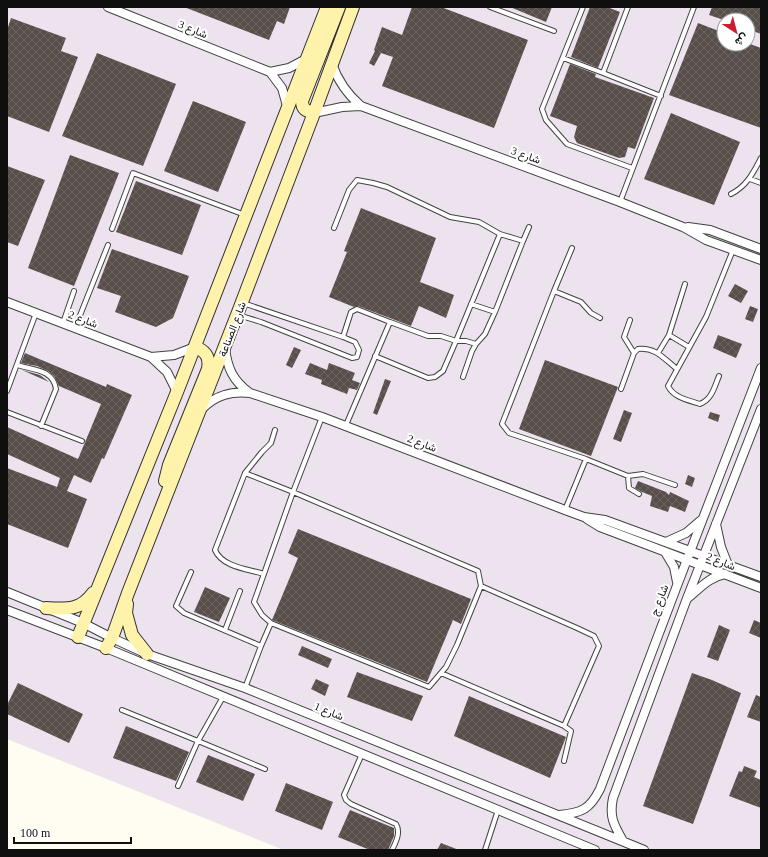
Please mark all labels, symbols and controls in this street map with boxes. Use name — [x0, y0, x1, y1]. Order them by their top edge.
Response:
north arrow — [716, 12, 756, 52]
street label: شارع 3 — [176, 18, 210, 42]
text: ش — [732, 31, 751, 49]
street label: شارع 3 — [509, 144, 543, 168]
street label: شارع الصناعة — [216, 299, 250, 359]
street label: شارع 2 — [66, 308, 100, 332]
street label: شارع 2 — [405, 432, 439, 456]
street label: شارع 2 — [704, 550, 738, 574]
street label: شارع ج — [648, 583, 672, 618]
street label: شارع 1 — [312, 700, 346, 724]
scale bar — [14, 819, 131, 845]
text: 100 m — [20, 826, 51, 840]

